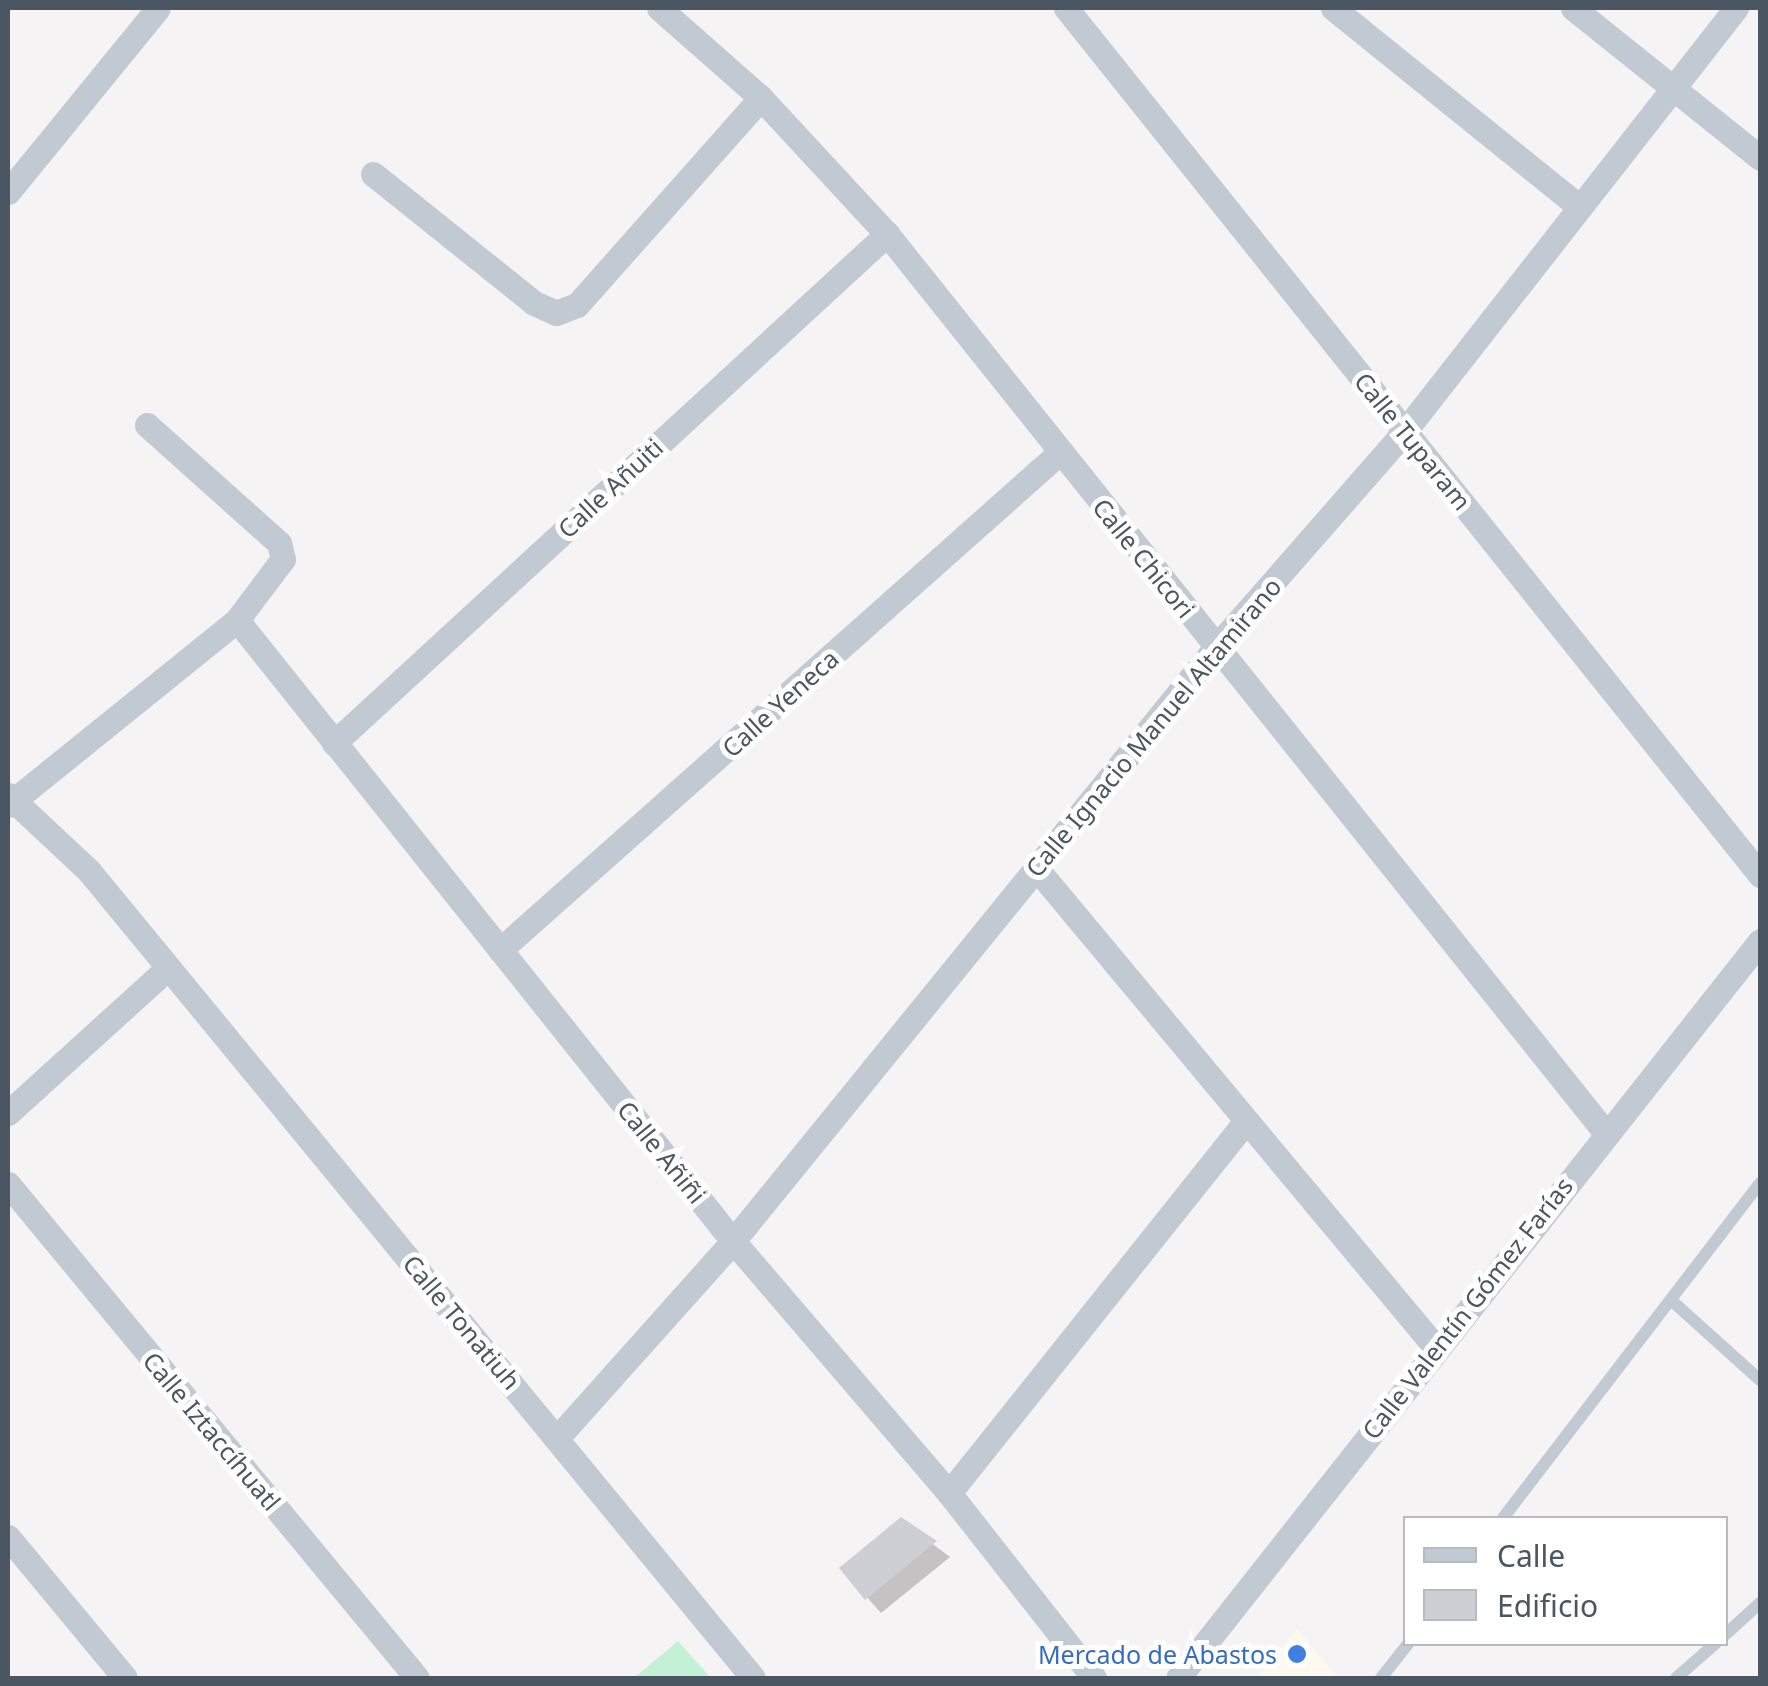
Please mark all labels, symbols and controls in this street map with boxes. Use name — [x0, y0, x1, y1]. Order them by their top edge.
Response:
street label: Calle Tuparam — [1348, 366, 1478, 516]
street label: Calle Añuiti — [551, 432, 669, 544]
street label: Calle Chicori — [1087, 492, 1201, 624]
street label: Calle Ignacio Manuel Altamirano — [1019, 571, 1287, 883]
street label: Calle Yeneca — [716, 643, 844, 763]
street label: Calle Añiñi — [612, 1095, 712, 1209]
street label: Calle Valentín Gómez Farías — [1355, 1171, 1579, 1445]
street label: Calle Tonatiuh — [397, 1249, 527, 1395]
street label: Calle Iztaccíhuatl — [137, 1346, 287, 1516]
legend — [1403, 1516, 1728, 1646]
text: Calle — [1497, 1535, 1565, 1576]
text: Edificio — [1497, 1585, 1598, 1626]
place label: Mercado de Abastos — [1038, 1639, 1277, 1669]
marker: Mercado de Abastos — [1286, 1643, 1308, 1665]

